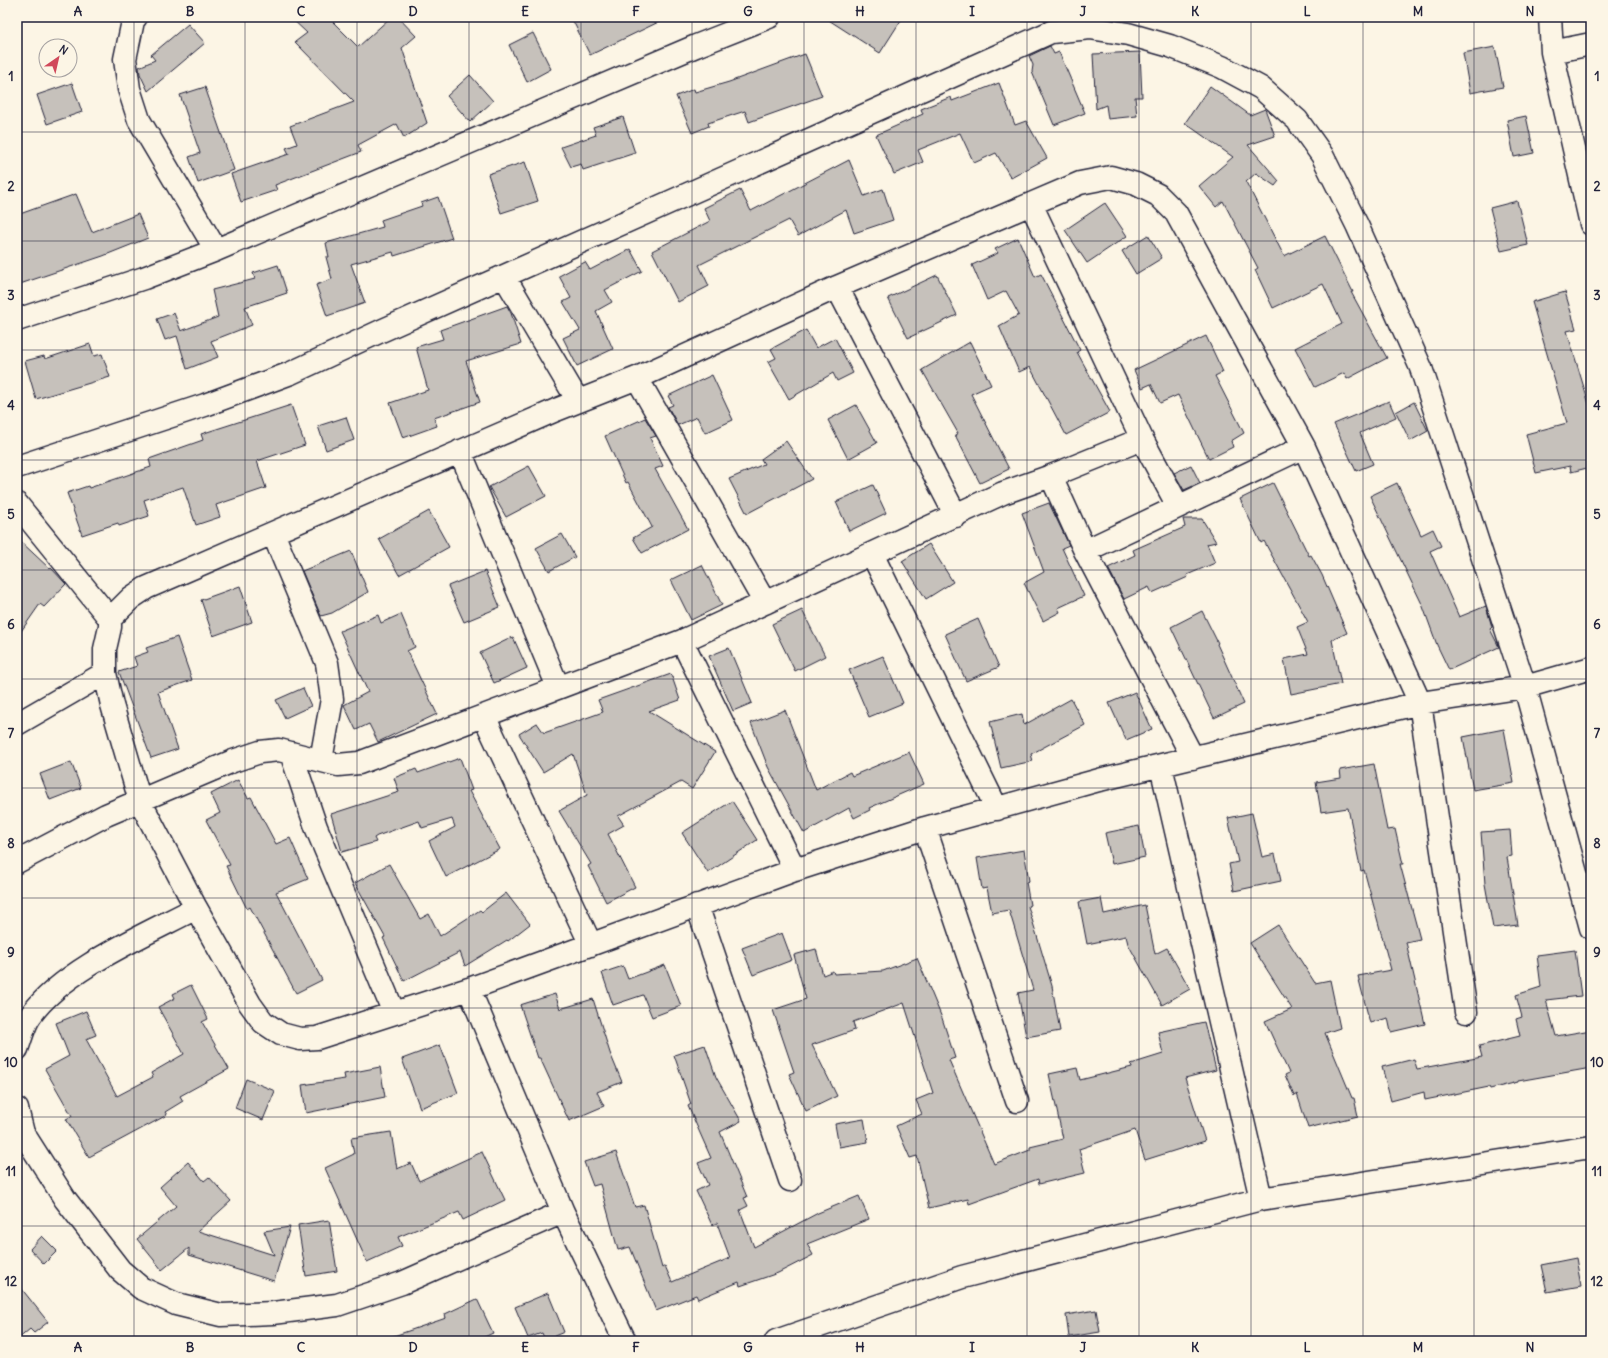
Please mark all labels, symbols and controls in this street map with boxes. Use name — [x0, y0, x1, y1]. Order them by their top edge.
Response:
text: A — [74, 3, 83, 20]
text: B — [186, 3, 195, 20]
text: C — [297, 3, 306, 20]
text: D — [408, 3, 418, 20]
text: E — [521, 3, 529, 20]
text: F — [632, 3, 640, 20]
text: G — [743, 3, 753, 20]
text: H — [855, 3, 865, 20]
text: I — [969, 3, 975, 20]
text: J — [1080, 3, 1087, 20]
text: K — [1191, 3, 1200, 20]
text: L — [1303, 3, 1311, 20]
text: M — [1413, 3, 1423, 20]
text: N — [1526, 3, 1534, 20]
north arrow — [38, 38, 78, 78]
text: N — [57, 42, 71, 58]
text: 1 — [8, 68, 14, 85]
text: 1 — [1594, 68, 1600, 85]
text: 2 — [7, 178, 15, 195]
text: 2 — [1593, 178, 1601, 195]
text: 3 — [7, 287, 15, 304]
text: 3 — [1593, 287, 1601, 304]
text: 4 — [7, 397, 15, 414]
text: 4 — [1593, 397, 1601, 414]
text: 5 — [7, 506, 15, 523]
text: 5 — [1593, 506, 1601, 523]
text: 6 — [7, 616, 15, 633]
text: 6 — [1593, 616, 1601, 633]
text: 7 — [8, 725, 15, 742]
text: 7 — [1594, 725, 1601, 742]
text: 8 — [7, 835, 15, 852]
text: 8 — [1593, 835, 1601, 852]
text: 9 — [7, 944, 15, 961]
text: 9 — [1593, 944, 1601, 961]
text: 10 — [4, 1054, 18, 1071]
text: 10 — [1590, 1054, 1604, 1071]
text: 11 — [6, 1163, 16, 1180]
text: 11 — [1592, 1163, 1602, 1180]
text: 12 — [5, 1273, 17, 1290]
text: 12 — [1591, 1273, 1603, 1290]
text: A — [74, 1339, 83, 1356]
text: B — [186, 1339, 195, 1356]
text: C — [297, 1339, 306, 1356]
text: D — [408, 1339, 418, 1356]
text: E — [521, 1339, 529, 1356]
text: F — [632, 1339, 640, 1356]
text: G — [743, 1339, 753, 1356]
text: H — [855, 1339, 865, 1356]
text: I — [969, 1339, 975, 1356]
text: J — [1080, 1339, 1087, 1356]
text: K — [1191, 1339, 1200, 1356]
text: L — [1303, 1339, 1311, 1356]
text: M — [1413, 1339, 1423, 1356]
text: N — [1526, 1339, 1534, 1356]

